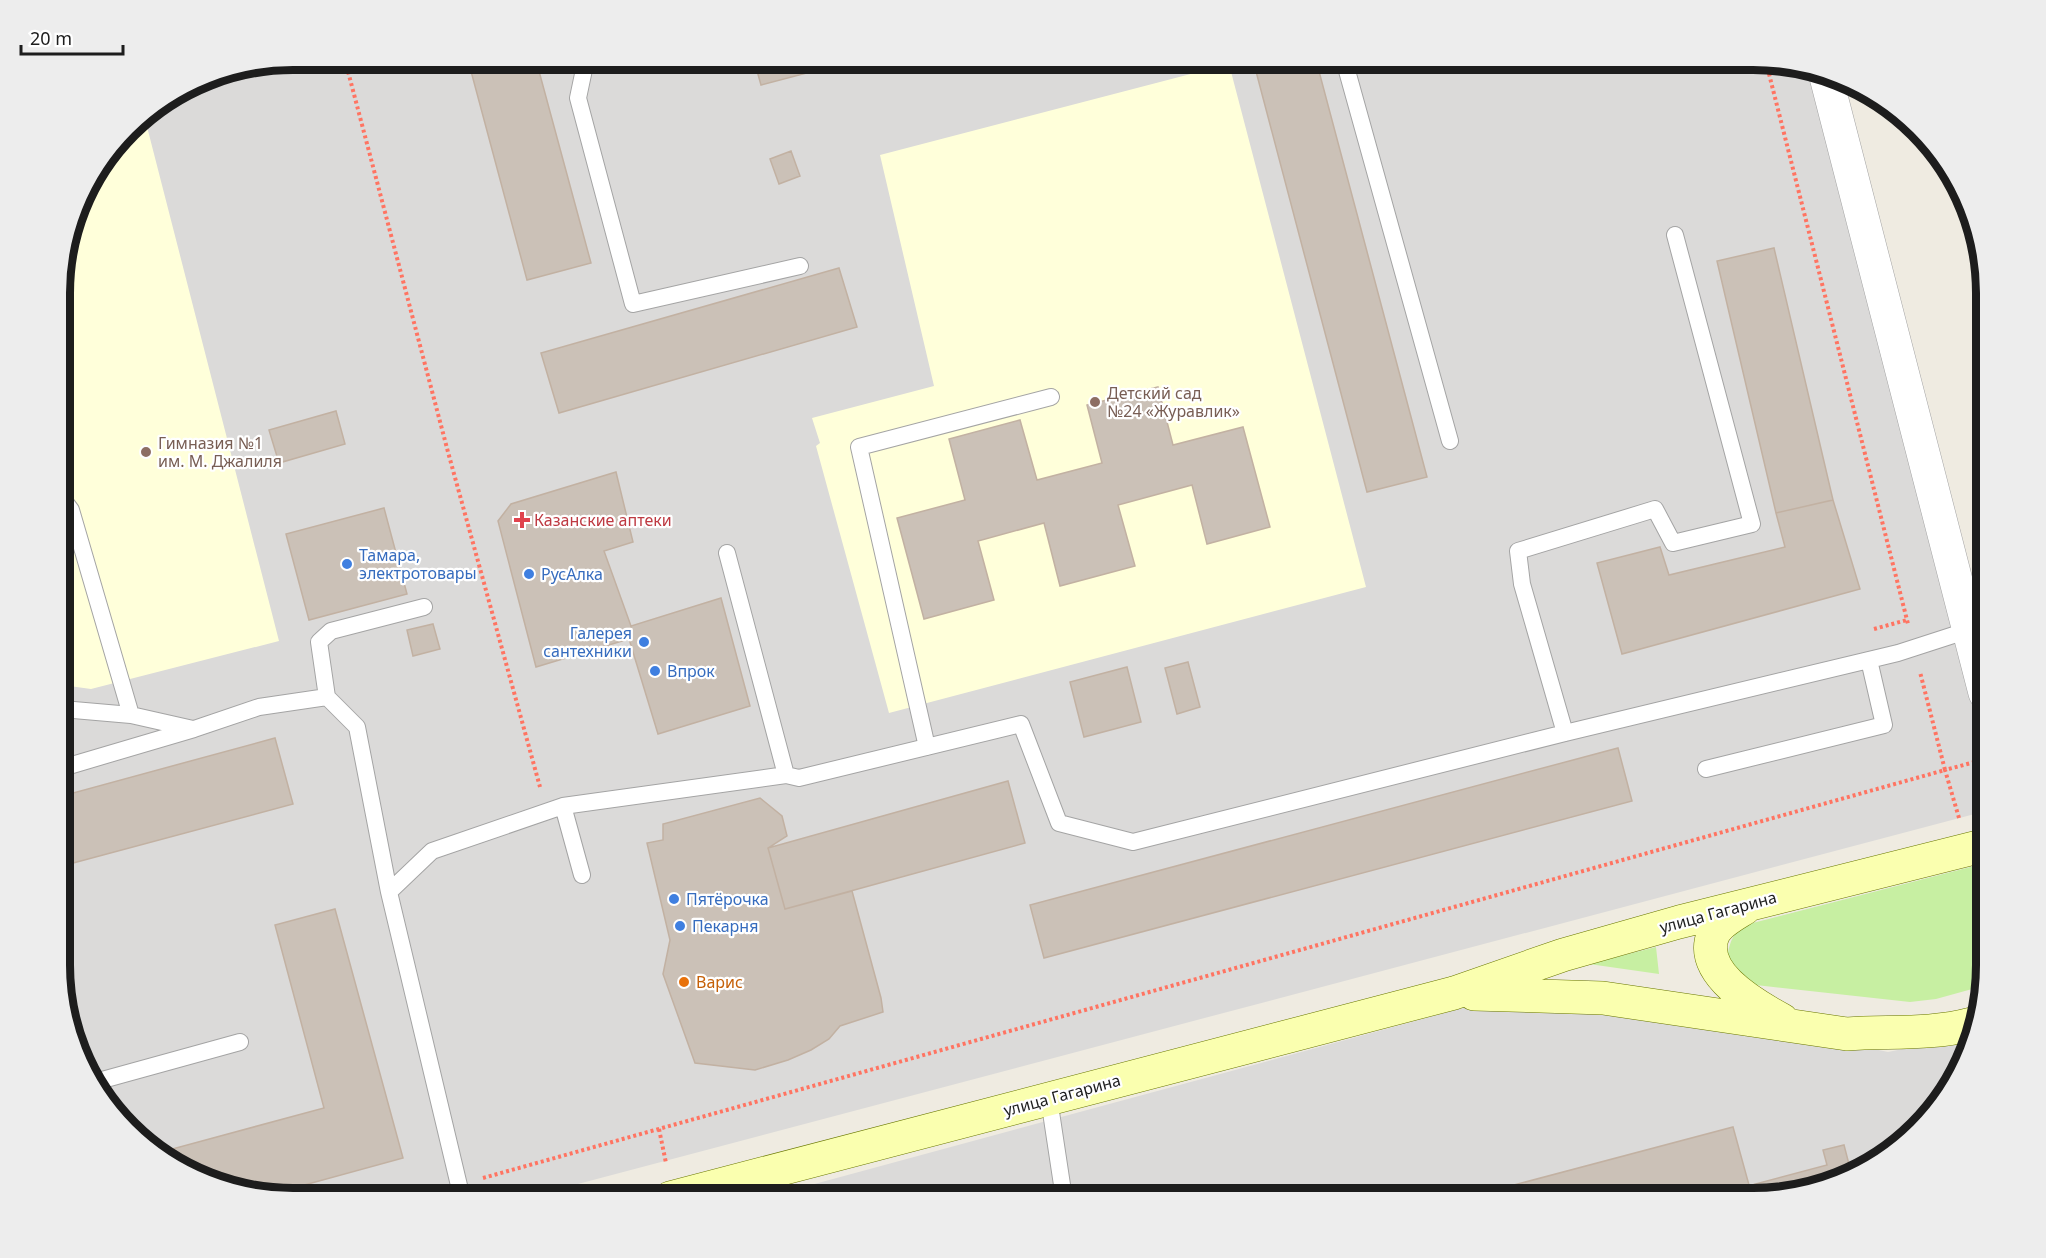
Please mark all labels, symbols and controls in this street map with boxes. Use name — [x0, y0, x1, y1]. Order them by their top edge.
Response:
scale bar — [21, 18, 123, 56]
text: 20 m — [30, 26, 72, 50]
place label: Детский сад №24 «Журавлик» — [1107, 382, 1240, 422]
marker: Детский сад №24 «Журавлик» — [1088, 395, 1102, 409]
place label: Гимназия №1 им. М. Джалиля — [158, 432, 282, 472]
marker: Гимназия №1 им. М. Джалиля — [139, 445, 153, 459]
place label: Казанские аптеки — [534, 509, 672, 531]
marker: Казанские аптеки — [515, 513, 529, 527]
place label: Тамара, электротовары — [359, 544, 477, 584]
marker: Тамара, электротовары — [340, 557, 354, 571]
place label: РусАлка — [541, 563, 603, 585]
marker: РусАлка — [522, 567, 536, 581]
place label: Галерея сантехники — [543, 622, 632, 662]
marker: Галерея сантехники — [637, 635, 651, 649]
place label: Впрок — [667, 660, 715, 682]
marker: Впрок — [648, 664, 662, 678]
street label: улица Гагарина — [1657, 886, 1779, 938]
place label: Пятёрочка — [686, 888, 769, 910]
marker: Пятёрочка — [667, 892, 681, 906]
place label: Пекарня — [692, 915, 758, 937]
marker: Пекарня — [673, 919, 687, 933]
place label: Варис — [696, 971, 743, 993]
marker: Варис — [677, 975, 691, 989]
street label: улица Гагарина — [1001, 1069, 1123, 1121]

